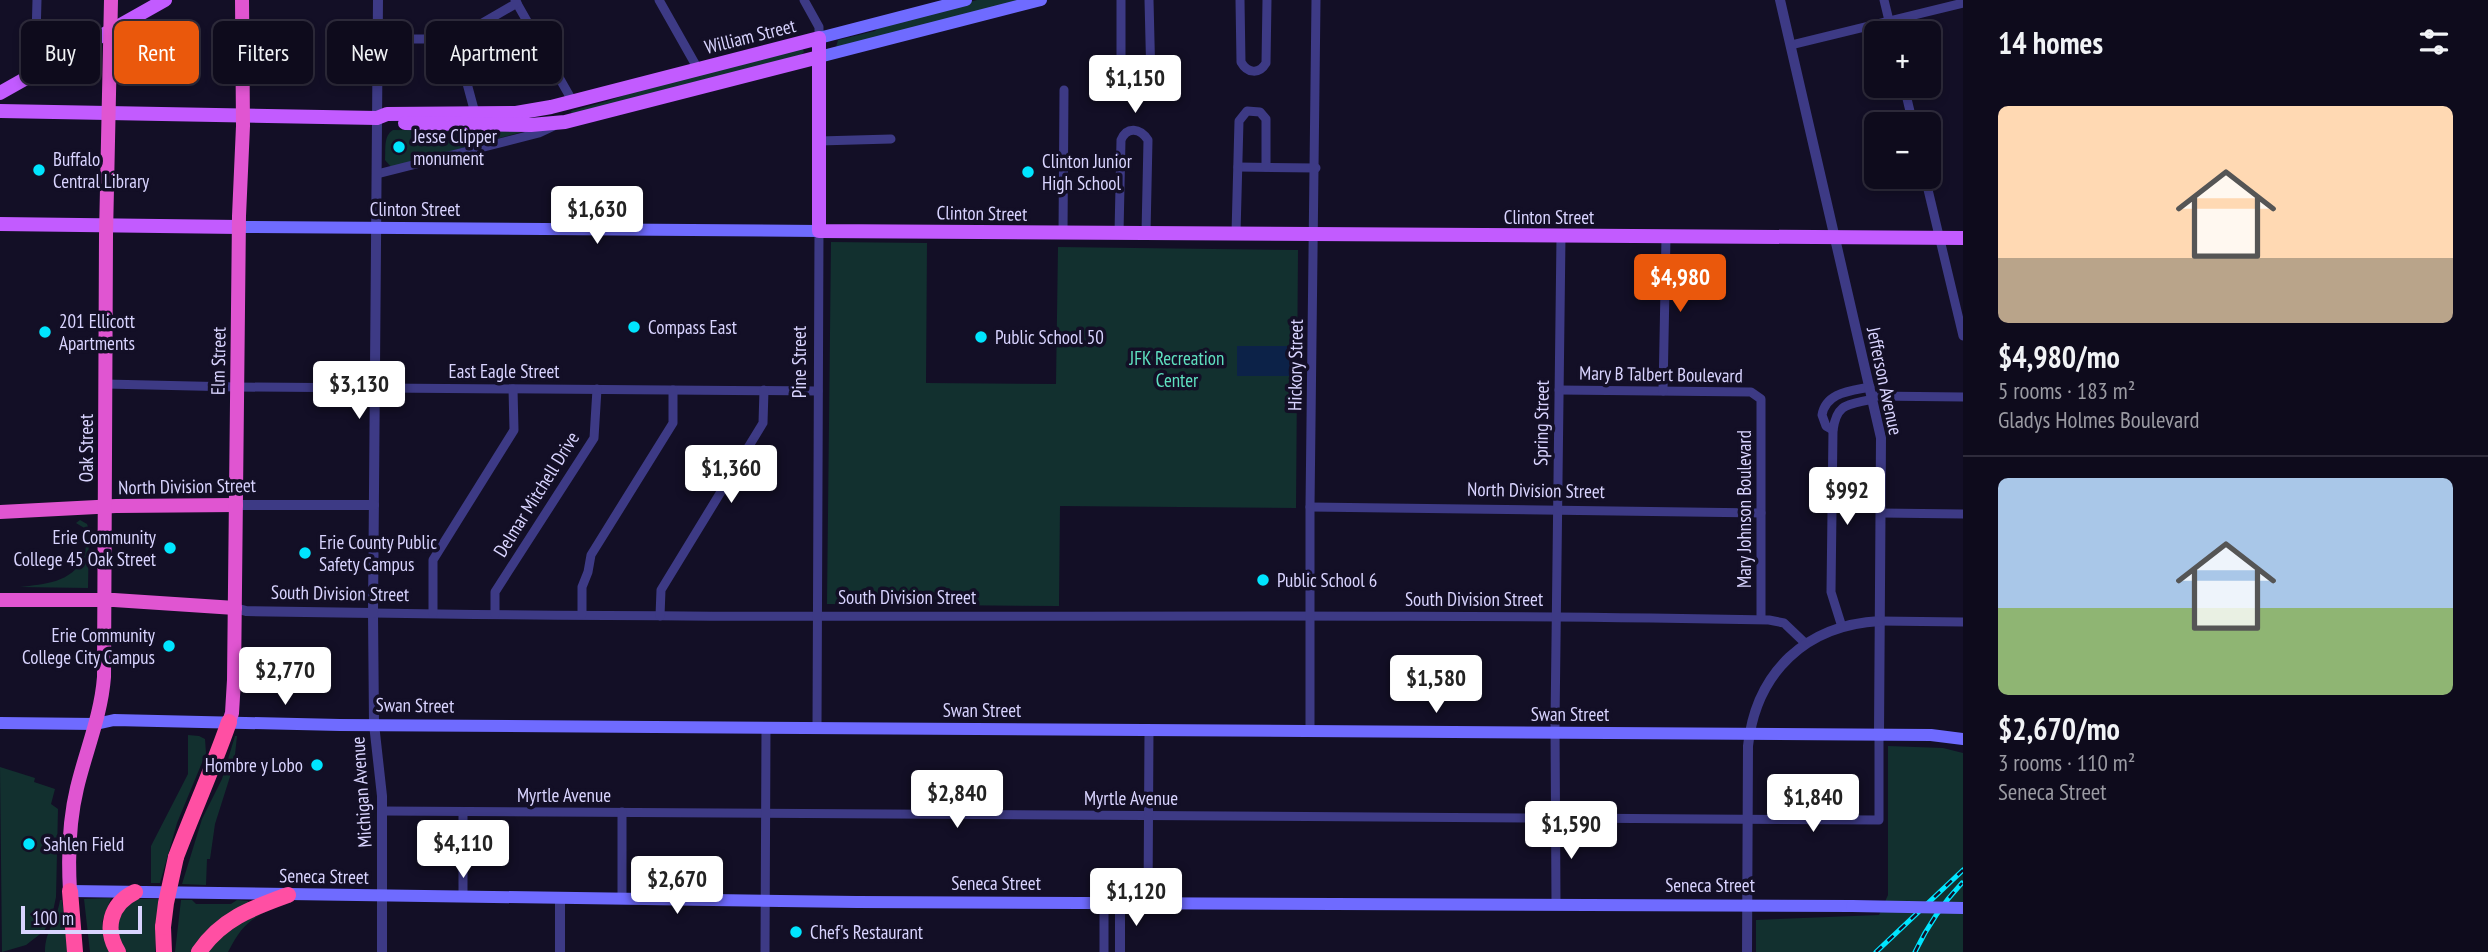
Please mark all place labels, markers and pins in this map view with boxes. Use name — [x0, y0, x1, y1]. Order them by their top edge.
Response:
pin: $1,150 — [1078, 55, 1192, 115]
place label: Jesse Clipper monument — [412, 124, 498, 170]
marker: Jesse Clipper monument — [391, 139, 407, 155]
place label: Buffalo Central Library — [53, 147, 150, 193]
place label: Clinton Junior High School — [1042, 149, 1133, 195]
marker: Buffalo Central Library — [31, 162, 47, 178]
marker: Clinton Junior High School — [1020, 164, 1036, 180]
pin: $1,630 — [540, 187, 654, 246]
pin: $4,980 — [1623, 254, 1737, 314]
place label: 201 Ellicott Apartments — [59, 309, 136, 355]
place label: Compass East — [648, 315, 738, 339]
marker: Compass East — [626, 319, 642, 335]
marker: 201 Ellicott Apartments — [37, 324, 53, 340]
place label: Public School 50 — [995, 325, 1104, 349]
marker: Public School 50 — [973, 329, 989, 345]
pin: $3,130 — [302, 362, 416, 421]
pin: $1,360 — [674, 446, 788, 505]
pin: $992 — [1806, 468, 1888, 527]
place label: Erie Community College 45 Oak Street — [14, 525, 157, 571]
place label: Erie County Public Safety Campus — [319, 530, 437, 576]
marker: Erie Community College 45 Oak Street — [162, 540, 178, 556]
marker: Erie County Public Safety Campus — [297, 545, 313, 561]
place label: Public School 6 — [1277, 568, 1377, 592]
marker: Public School 6 — [1255, 572, 1271, 588]
place label: Erie Community College City Campus — [22, 623, 156, 669]
marker: Erie Community College City Campus — [161, 638, 177, 654]
pin: $2,770 — [228, 648, 342, 707]
pin: $1,580 — [1379, 656, 1493, 715]
place label: Hombre y Lobo — [205, 753, 303, 777]
marker: Hombre y Lobo — [309, 757, 325, 773]
pin: $2,840 — [900, 770, 1014, 830]
pin: $1,840 — [1756, 774, 1870, 834]
pin: $1,590 — [1514, 802, 1628, 861]
pin: $4,110 — [406, 820, 520, 880]
place label: Sahlen Field — [43, 832, 124, 856]
marker: Sahlen Field — [21, 836, 37, 852]
pin: $2,670 — [620, 856, 734, 916]
pin: $1,120 — [1079, 869, 1193, 928]
place label: Chef's Restaurant — [810, 920, 924, 944]
marker: Chef's Restaurant — [788, 924, 804, 940]

